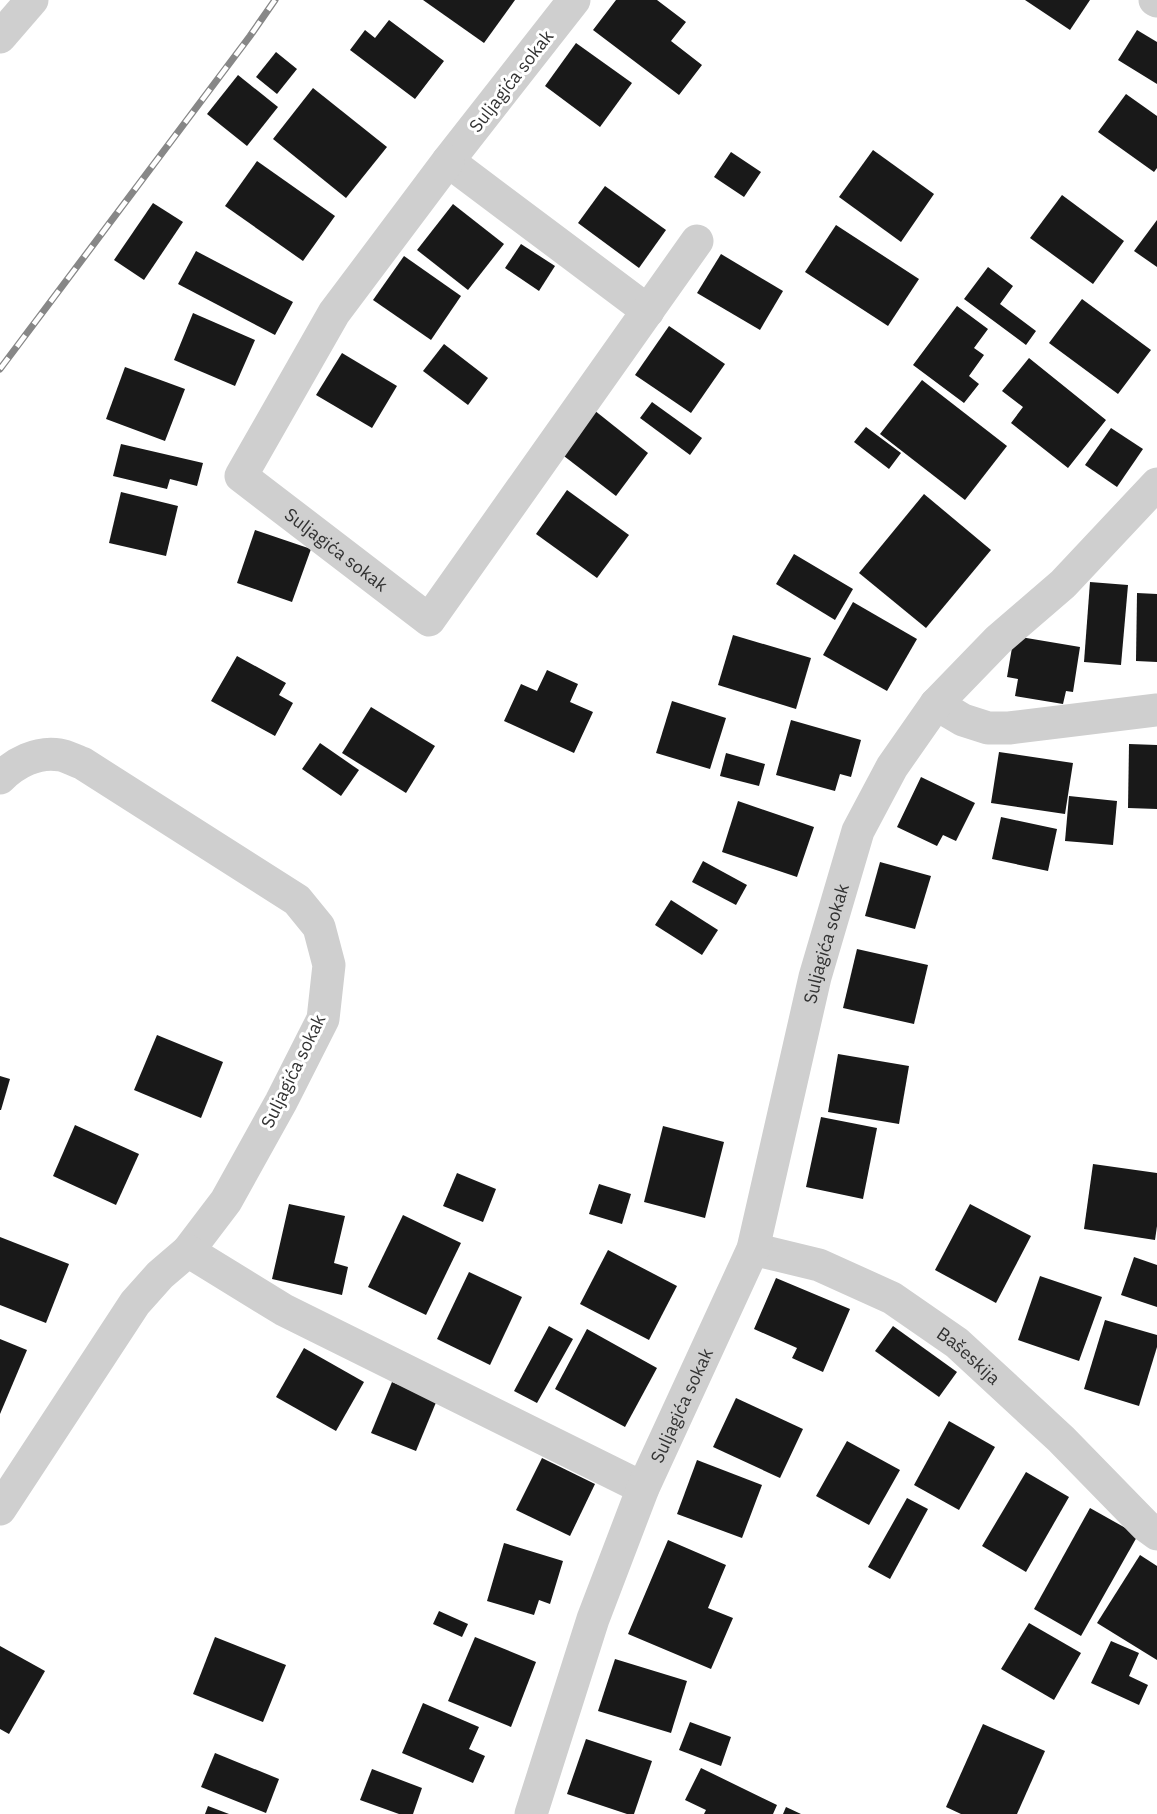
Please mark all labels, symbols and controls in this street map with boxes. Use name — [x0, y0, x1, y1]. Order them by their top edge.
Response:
street label: Suljagića sokak — [464, 25, 559, 137]
street label: Suljagića sokak — [280, 502, 393, 596]
street label: Suljagića sokak — [798, 880, 854, 1006]
street label: Suljagića sokak — [255, 1010, 331, 1132]
street label: Bašeskija — [933, 1321, 1006, 1389]
street label: Suljagića sokak — [645, 1344, 718, 1466]

